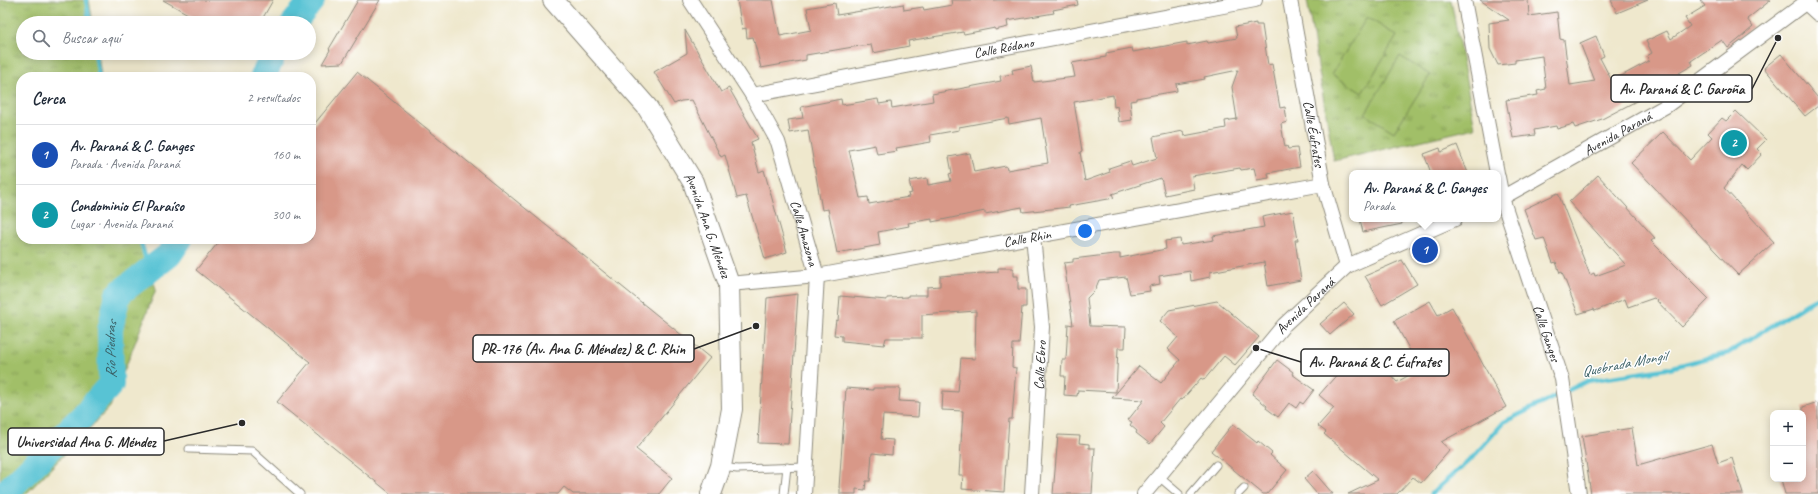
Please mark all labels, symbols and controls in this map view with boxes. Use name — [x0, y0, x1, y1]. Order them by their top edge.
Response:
search box — [16, 16, 316, 60]
icon: search — [30, 27, 52, 49]
text: Buscar aquí — [62, 29, 121, 48]
street label: Calle Ródano — [972, 33, 1037, 61]
callout: Av. Paraná & C. Garoña — [1611, 75, 1752, 102]
text: Av. Paraná & C. Garoña — [1619, 80, 1746, 99]
text: Cerca — [32, 88, 65, 109]
text: 2 resultados — [247, 90, 300, 106]
street label: Calle Éufrates — [1300, 99, 1329, 170]
street label: Avenida Paraná — [1581, 106, 1656, 159]
pin: 2 — [1721, 128, 1747, 158]
text: Av. Paraná & C. Ganges — [70, 137, 193, 156]
text: 1 — [42, 147, 48, 163]
text: 160 m — [272, 147, 300, 163]
text: Parada · Avenida Paraná — [70, 156, 180, 172]
street label: Avenida Ana G. Méndez — [681, 169, 735, 282]
popup — [1349, 170, 1501, 222]
text: Av. Paraná & C. Ganges — [1363, 179, 1487, 198]
text: Condominio El Paraíso — [70, 197, 184, 216]
street label: Calle Amazona — [787, 198, 822, 269]
text: Parada — [1363, 198, 1395, 214]
text: 2 — [42, 207, 48, 223]
text: 300 m — [272, 207, 300, 223]
text: Lugar · Avenida Paraná — [70, 216, 173, 232]
your location — [1075, 221, 1095, 241]
street label: Calle Rhin — [1002, 225, 1053, 250]
pin: 1 — [1412, 235, 1438, 265]
street label: Avenida Paraná — [1272, 272, 1339, 337]
street label: Calle Ganges — [1530, 303, 1565, 365]
water label: Río Piedras — [100, 316, 122, 378]
callout: PR-176 (Av. Ana G. Méndez) & C. Rhin — [473, 335, 694, 362]
street label: Calle Ebro — [1030, 339, 1050, 390]
text: PR-176 (Av. Ana G. Méndez) & C. Rhin — [481, 340, 686, 359]
water label: Quebrada Mongil — [1580, 345, 1673, 381]
callout: Av. Paraná & C. Éufrates — [1301, 349, 1449, 376]
text: Av. Paraná & C. Éufrates — [1309, 353, 1443, 372]
map controls — [1770, 410, 1806, 482]
button: + — [1770, 410, 1806, 446]
callout: Universidad Ana G. Méndez — [8, 428, 164, 455]
text: Universidad Ana G. Méndez — [16, 433, 157, 452]
button: − — [1770, 446, 1806, 482]

